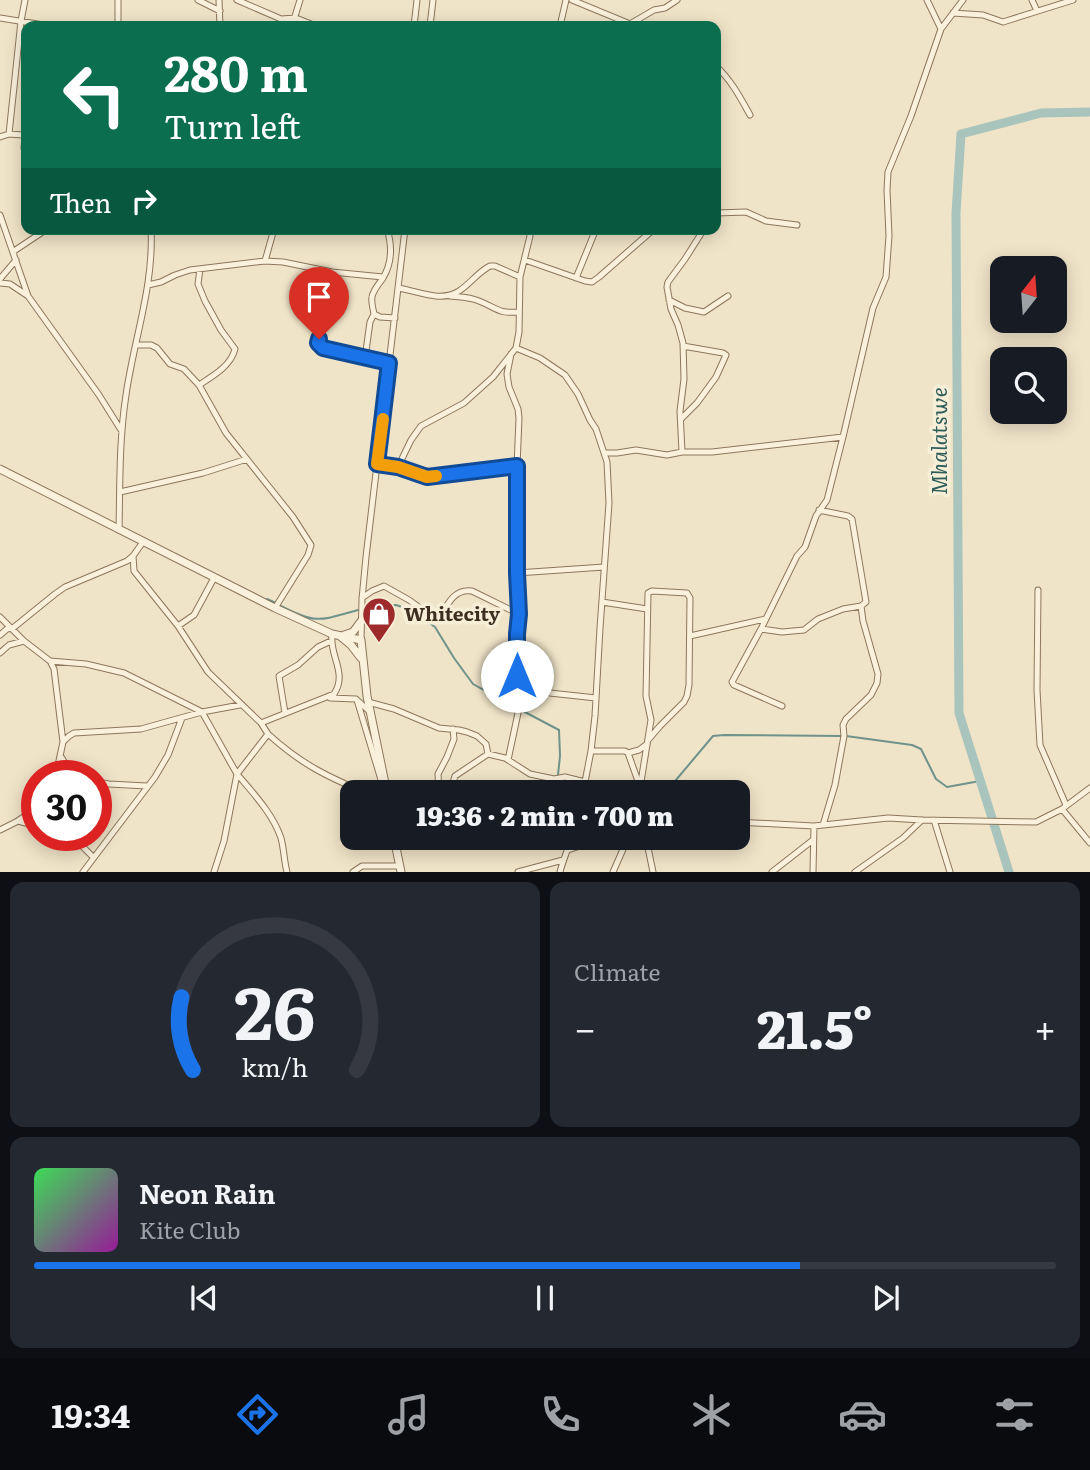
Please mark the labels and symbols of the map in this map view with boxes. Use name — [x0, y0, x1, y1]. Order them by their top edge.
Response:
north arrow — [990, 256, 1068, 332]
pin — [289, 267, 349, 339]
water label: Mhalatswe — [922, 387, 953, 495]
shop icon: Whitecity — [360, 595, 398, 644]
place label: Whitecity — [404, 599, 501, 627]
position arrow — [480, 639, 554, 713]
speed limit sign: 30 — [21, 760, 112, 851]

